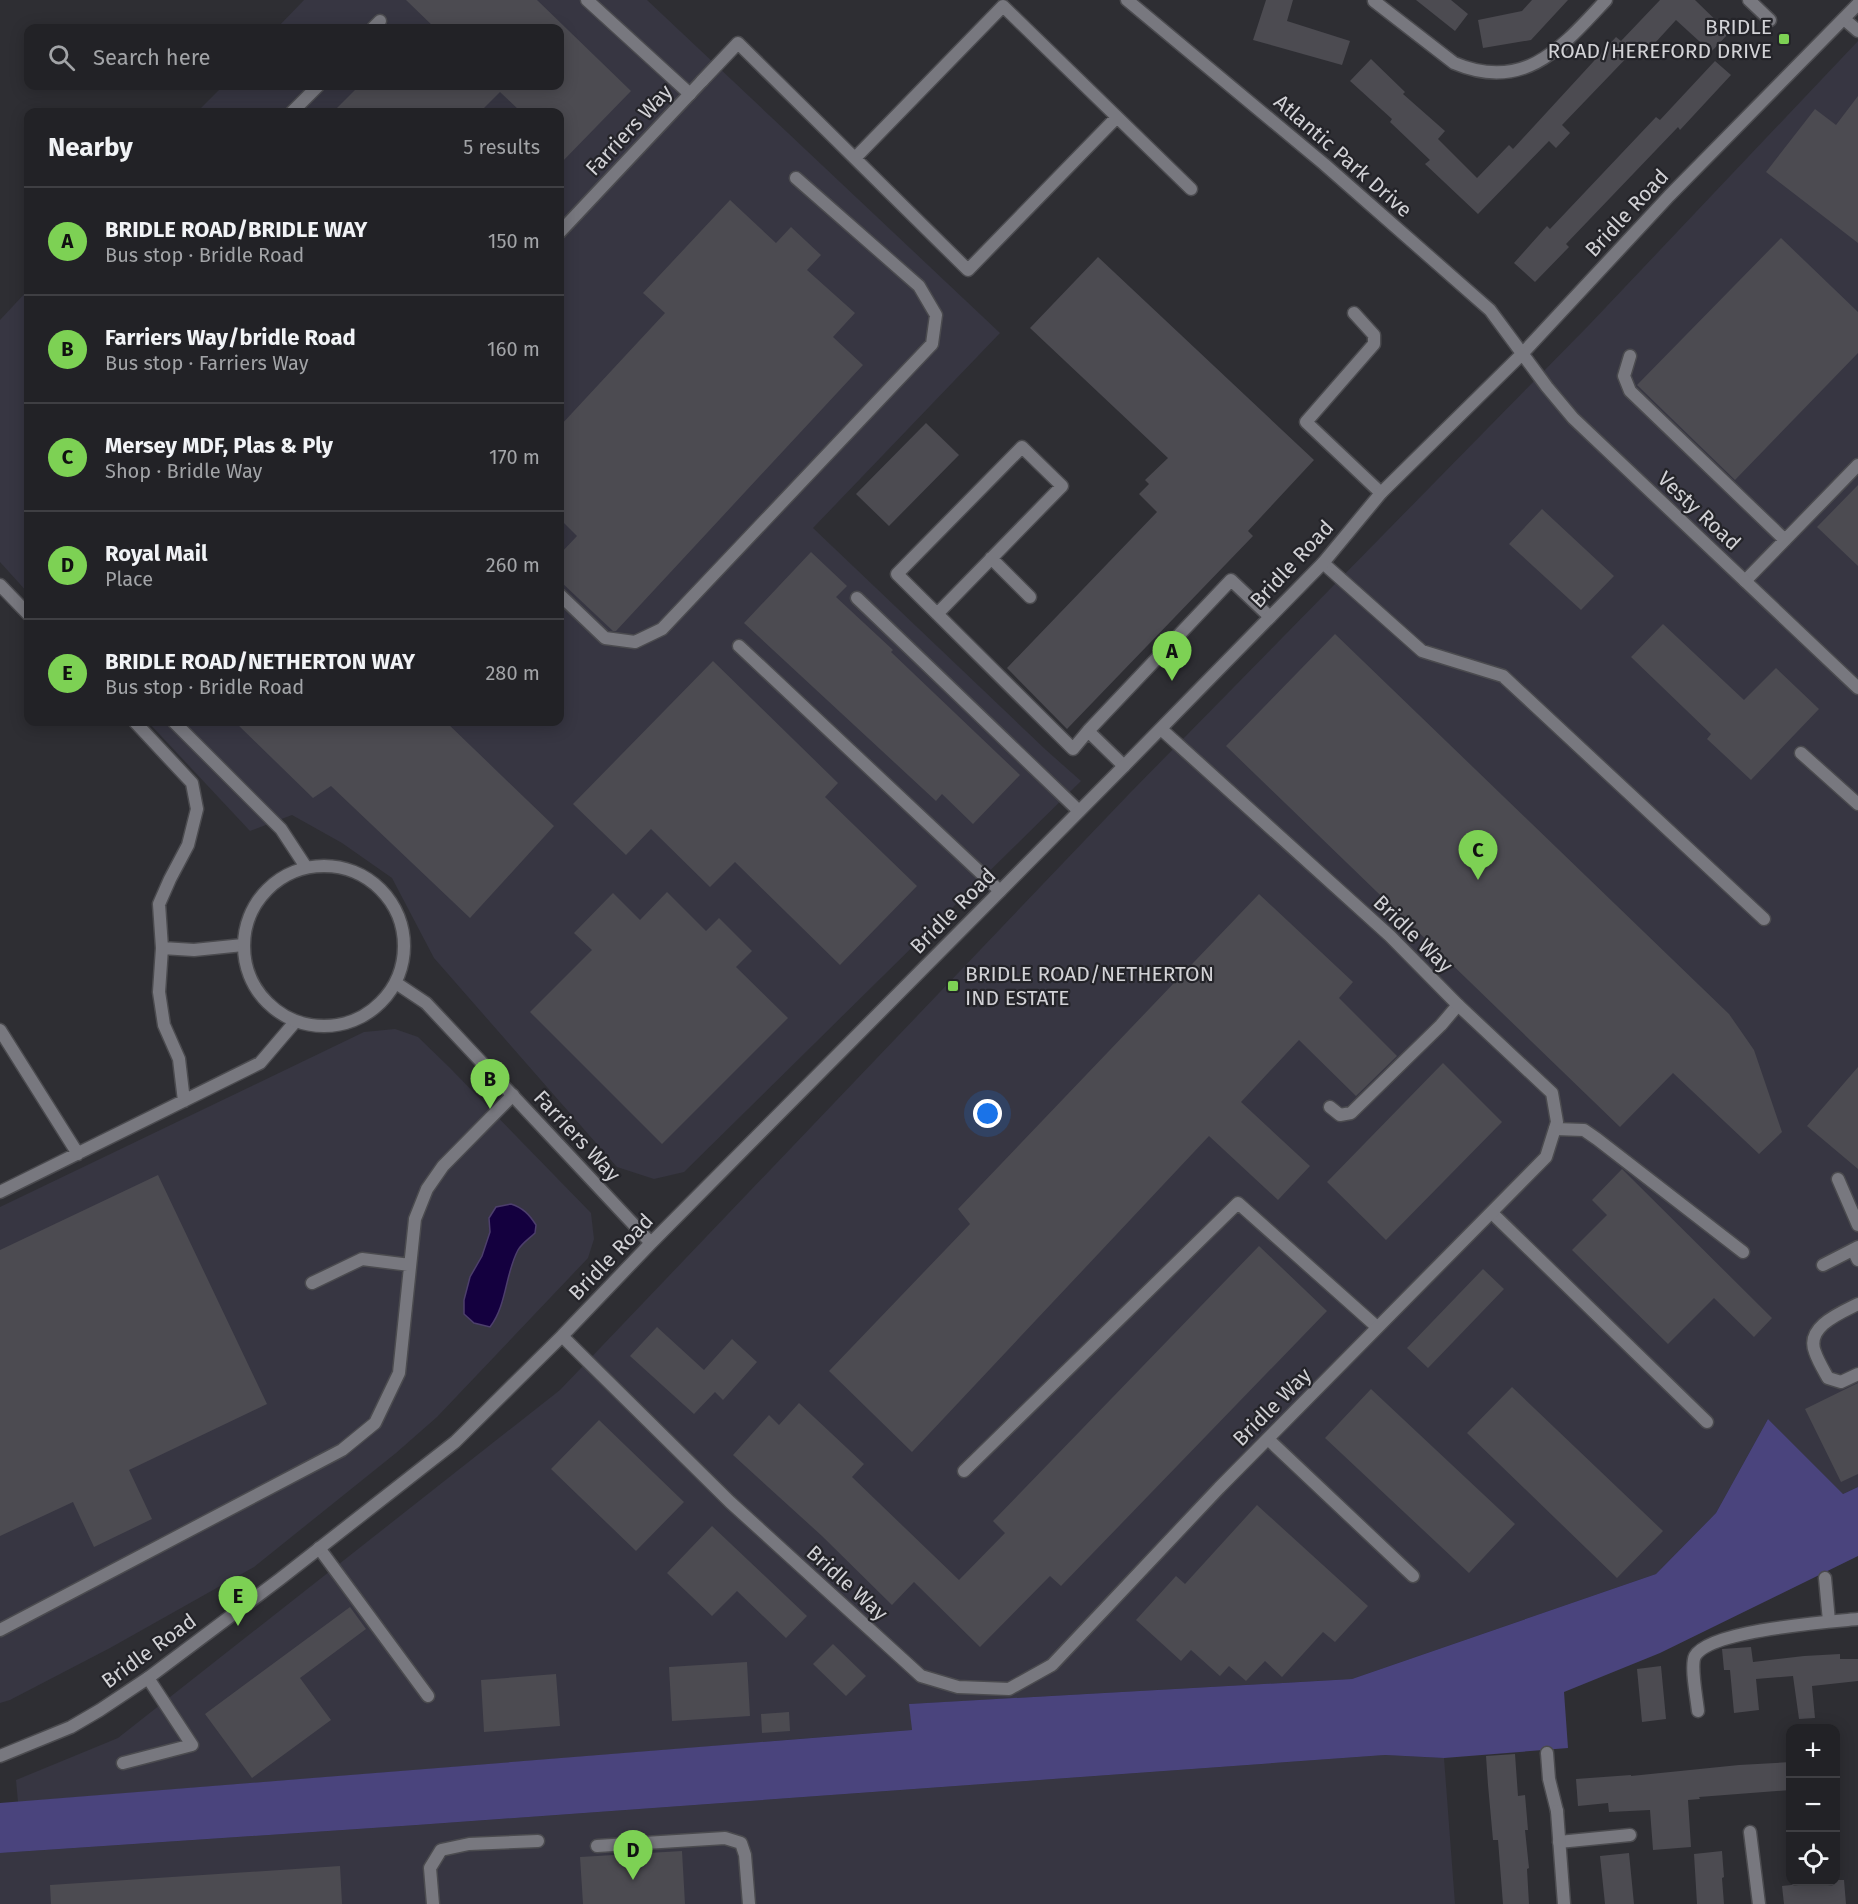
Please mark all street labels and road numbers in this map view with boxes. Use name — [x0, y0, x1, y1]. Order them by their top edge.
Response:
street label: Farriers Way — [580, 78, 678, 181]
street label: Atlantic Park Drive — [1269, 89, 1417, 223]
street label: Bridle Road — [1580, 164, 1674, 262]
street label: Vesty Road — [1652, 466, 1746, 556]
street label: Bridle Road — [1245, 515, 1339, 613]
street label: Bridle Road — [905, 863, 1001, 959]
street label: Bridle Way — [1368, 890, 1459, 979]
street label: Farriers Way — [528, 1085, 626, 1188]
street label: Bridle Road — [563, 1208, 659, 1306]
street label: Bridle Way — [1227, 1362, 1317, 1452]
street label: Bridle Way — [801, 1540, 894, 1627]
street label: Bridle Road — [97, 1608, 201, 1694]

